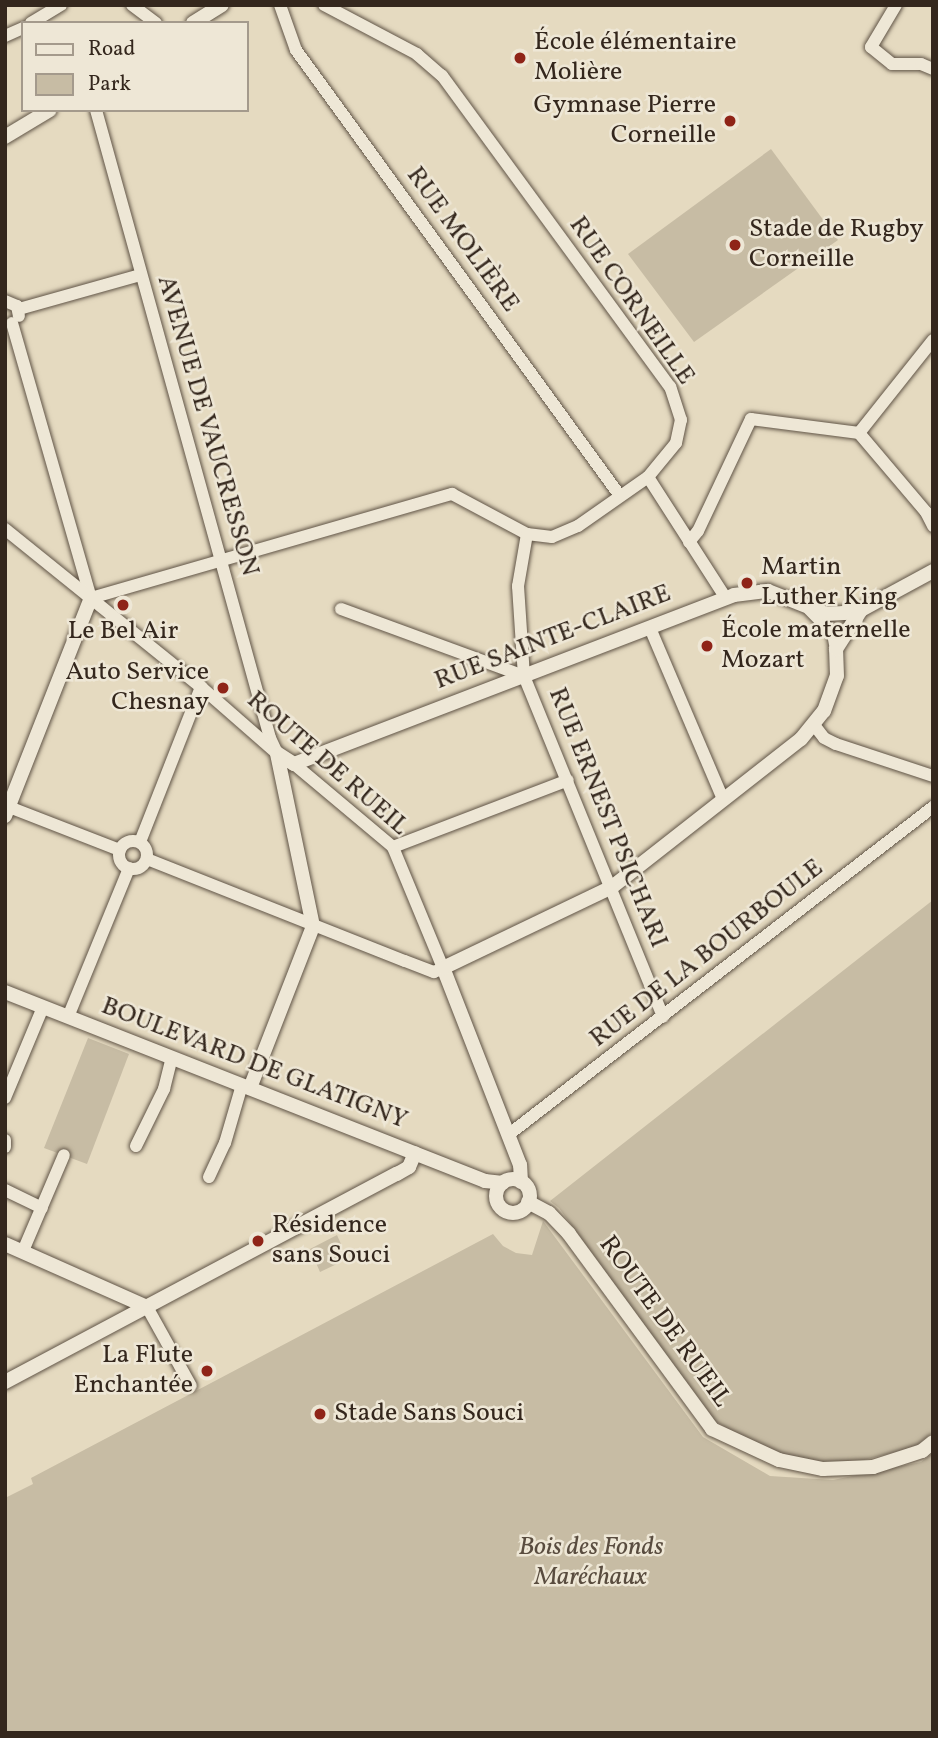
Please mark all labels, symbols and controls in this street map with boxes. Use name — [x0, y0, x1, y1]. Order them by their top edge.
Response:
legend — [21, 21, 248, 112]
place label: École élémentaire Molière — [534, 27, 737, 88]
text: Road — [88, 35, 135, 64]
marker: École élémentaire Molière — [512, 50, 528, 66]
text: Park — [88, 70, 131, 99]
place label: Gymnase Pierre Corneille — [533, 90, 716, 152]
marker: Gymnase Pierre Corneille — [722, 113, 738, 129]
street label: RUE MOLIÈRE — [399, 161, 525, 319]
street label: RUE CORNEILLE — [561, 211, 701, 391]
place label: Stade de Rugby Corneille — [749, 214, 924, 276]
marker: Stade de Rugby Corneille — [727, 237, 743, 253]
street label: AVENUE DE VAUCRESSON — [149, 272, 265, 580]
place label: Martin Luther King — [761, 552, 898, 614]
marker: Martin Luther King — [739, 575, 755, 591]
street label: RUE SAINTE-CLAIRE — [430, 579, 676, 697]
marker: Le Bel Air — [115, 597, 131, 613]
place label: École maternelle Mozart — [721, 615, 910, 676]
place label: Le Bel Air — [68, 616, 178, 648]
marker: École maternelle Mozart — [699, 638, 715, 654]
place label: Auto Service Chesnay — [66, 657, 209, 718]
marker: Auto Service Chesnay — [215, 680, 231, 696]
street label: RUE ERNEST PSICHARI — [540, 683, 674, 953]
street label: ROUTE DE RUEIL — [240, 685, 414, 843]
street label: RUE DE LA BOURBOULE — [584, 853, 830, 1055]
street label: BOULEVARD DE GLATIGNY — [97, 991, 411, 1137]
place label: Résidence sans Souci — [272, 1210, 390, 1272]
street label: ROUTE DE RUEIL — [591, 1230, 737, 1414]
marker: Résidence sans Souci — [250, 1233, 266, 1249]
place label: La Flute Enchantée — [73, 1340, 193, 1402]
marker: La Flute Enchantée — [199, 1363, 215, 1379]
place label: Stade Sans Souci — [334, 1398, 524, 1430]
marker: Stade Sans Souci — [312, 1406, 328, 1422]
park label: Bois des Fonds Maréchaux — [518, 1532, 664, 1594]

